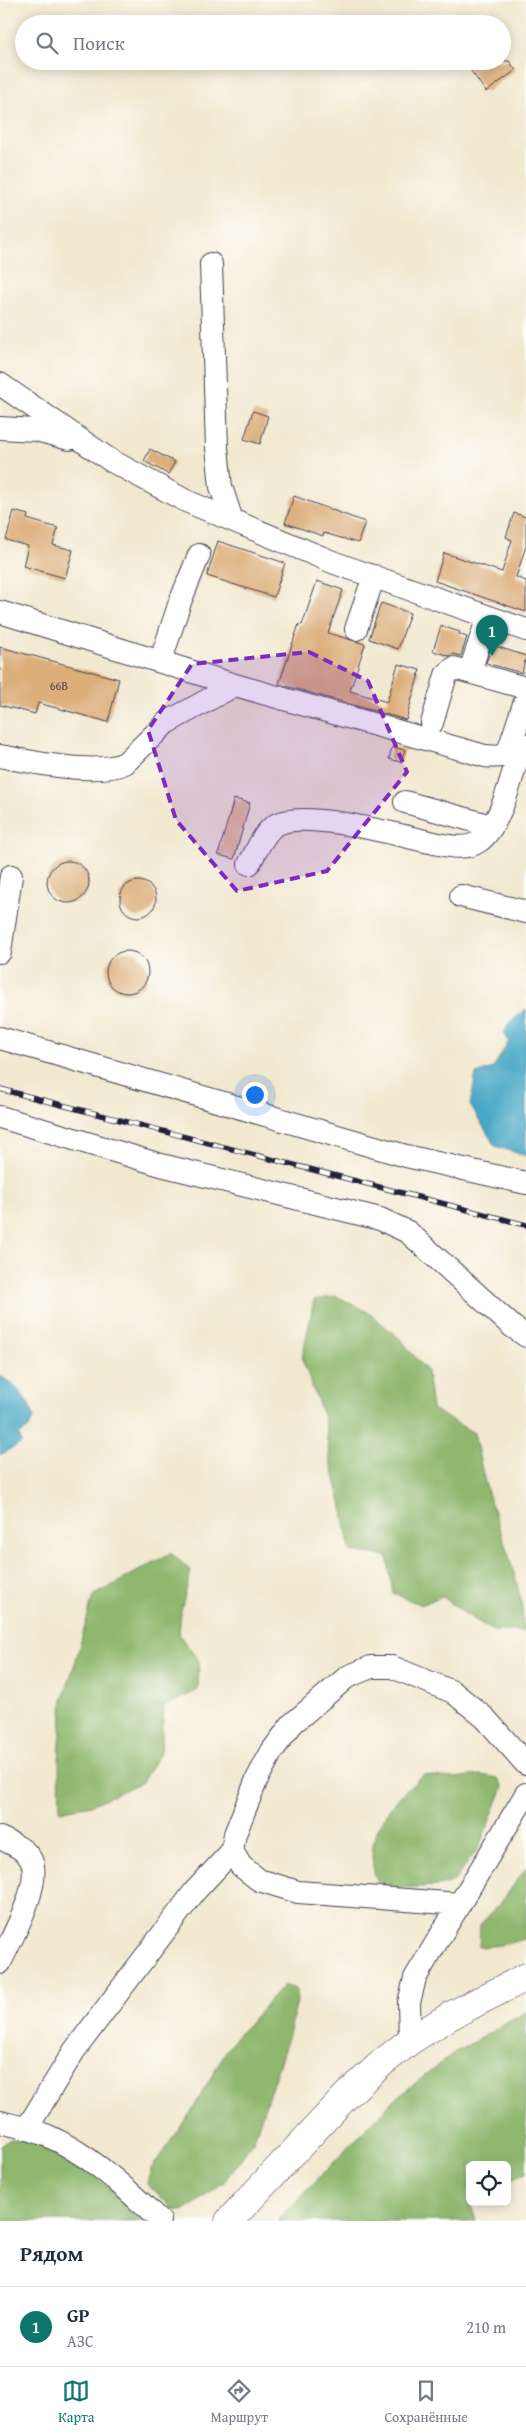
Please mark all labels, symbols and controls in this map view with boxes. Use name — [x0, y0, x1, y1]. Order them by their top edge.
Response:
search box — [15, 15, 511, 70]
icon: search — [33, 29, 61, 57]
text: Поиск — [73, 29, 125, 57]
pin: 1 — [476, 615, 508, 656]
house number: 66В — [50, 677, 68, 694]
your location — [242, 1082, 268, 1108]
map controls — [466, 2161, 511, 2206]
button: locate — [466, 2161, 511, 2206]
text: Рядом — [20, 2238, 83, 2269]
text: GP — [67, 2301, 90, 2329]
text: 1 — [32, 2315, 40, 2339]
text: 210 m — [466, 2315, 506, 2339]
text: АЗС — [67, 2329, 94, 2353]
tab: Карта — [58, 2377, 94, 2427]
tab: Маршрут — [211, 2377, 268, 2427]
tab: Сохранённые — [384, 2377, 468, 2427]

